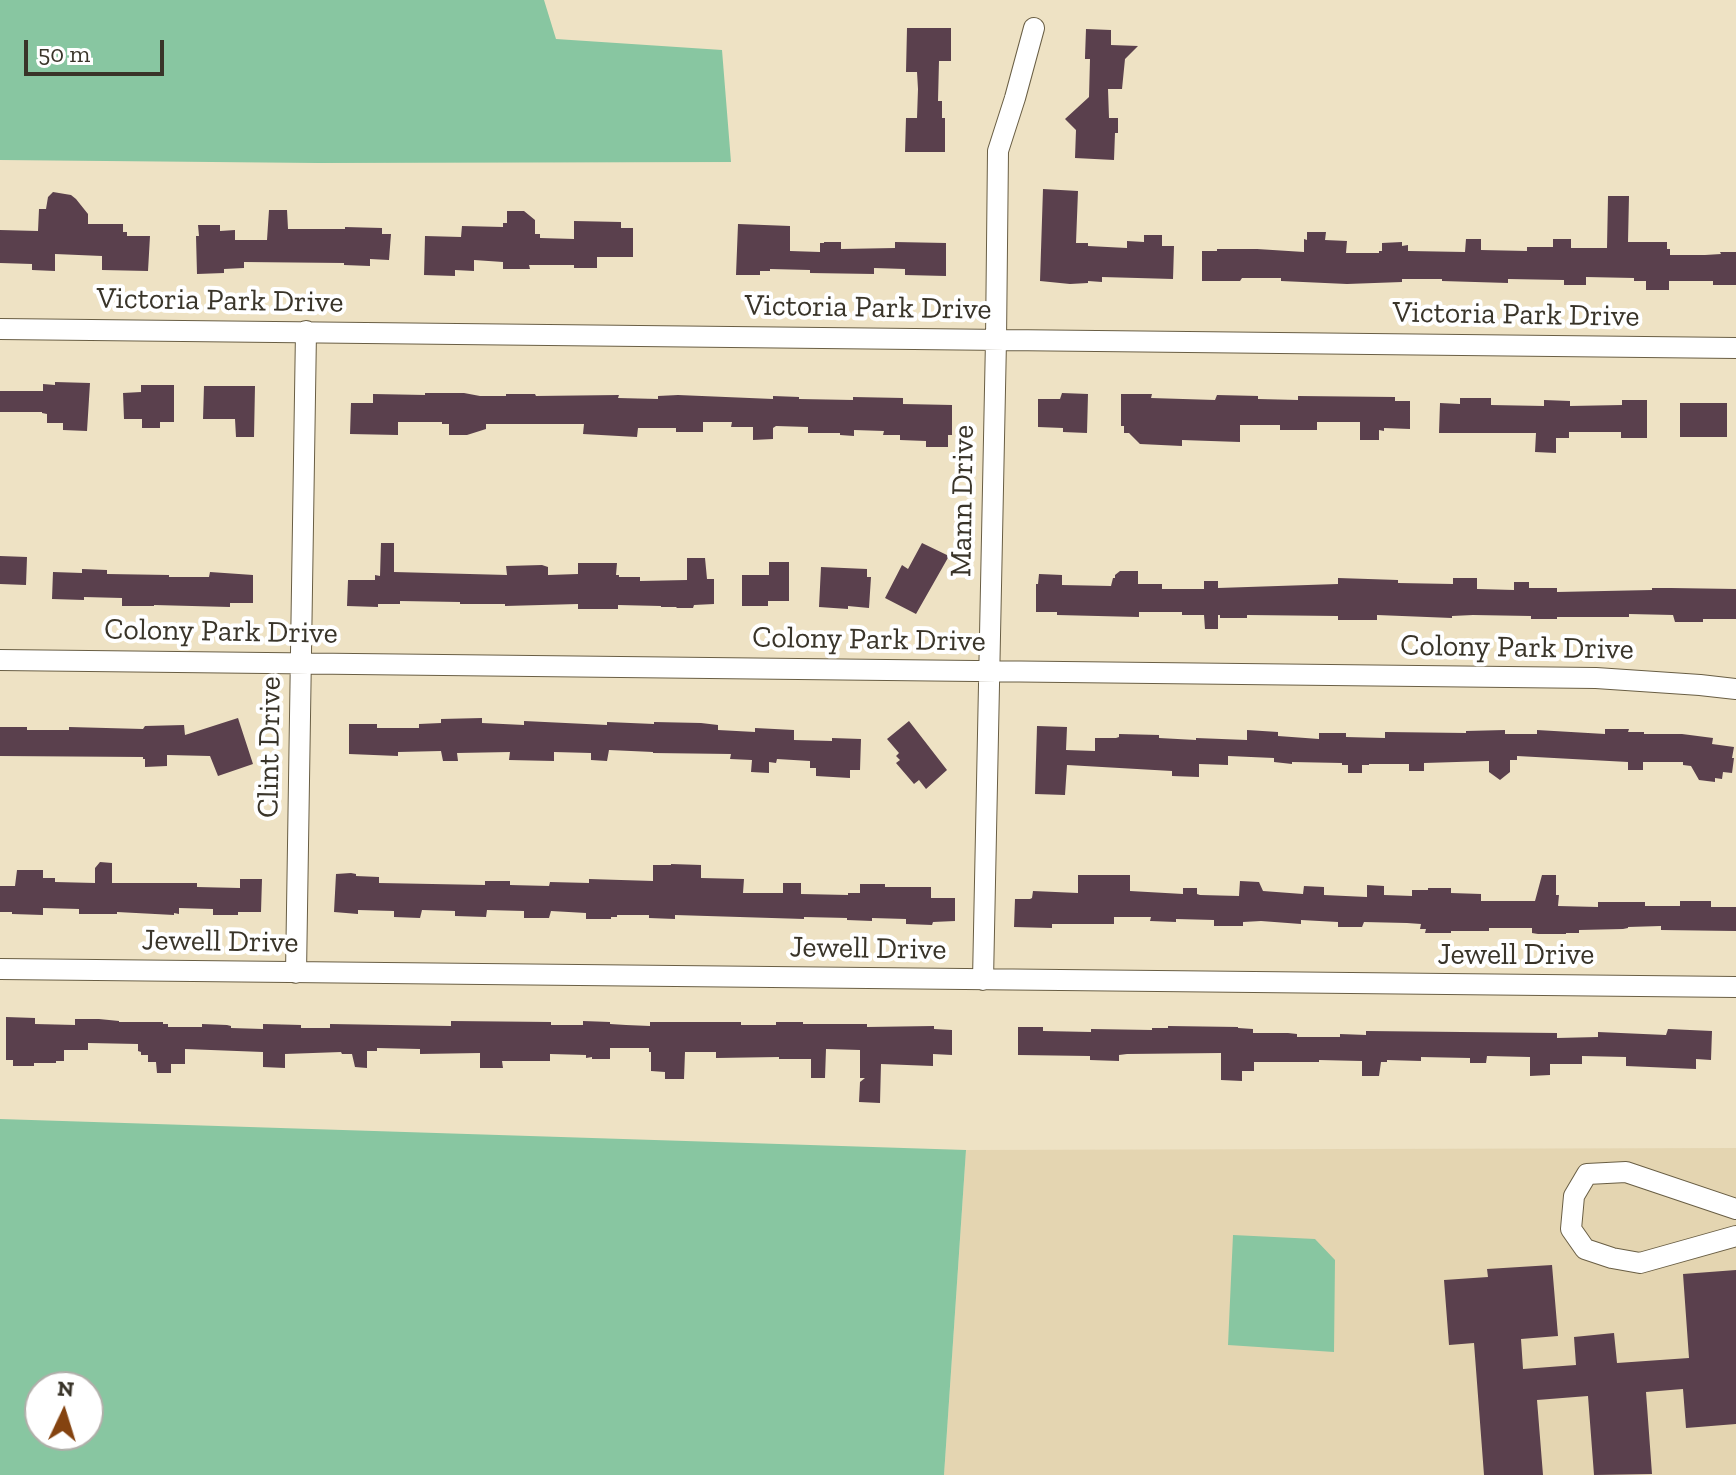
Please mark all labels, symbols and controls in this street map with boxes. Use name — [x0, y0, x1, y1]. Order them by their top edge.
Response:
scale bar — [28, 24, 168, 74]
text: 50 m — [38, 39, 90, 68]
street label: Victoria Park Drive — [96, 281, 344, 321]
street label: Victoria Park Drive — [744, 288, 992, 328]
street label: Victoria Park Drive — [1392, 295, 1640, 335]
street label: Mann Drive — [944, 424, 982, 578]
street label: Colony Park Drive — [104, 612, 338, 652]
street label: Colony Park Drive — [752, 620, 986, 660]
street label: Colony Park Drive — [1400, 628, 1634, 668]
street label: Clint Drive — [251, 676, 289, 818]
street label: Jewell Drive — [141, 923, 299, 961]
street label: Jewell Drive — [789, 930, 947, 968]
street label: Jewell Drive — [1438, 937, 1594, 973]
north arrow — [24, 1371, 104, 1451]
text: N — [56, 1375, 75, 1403]

